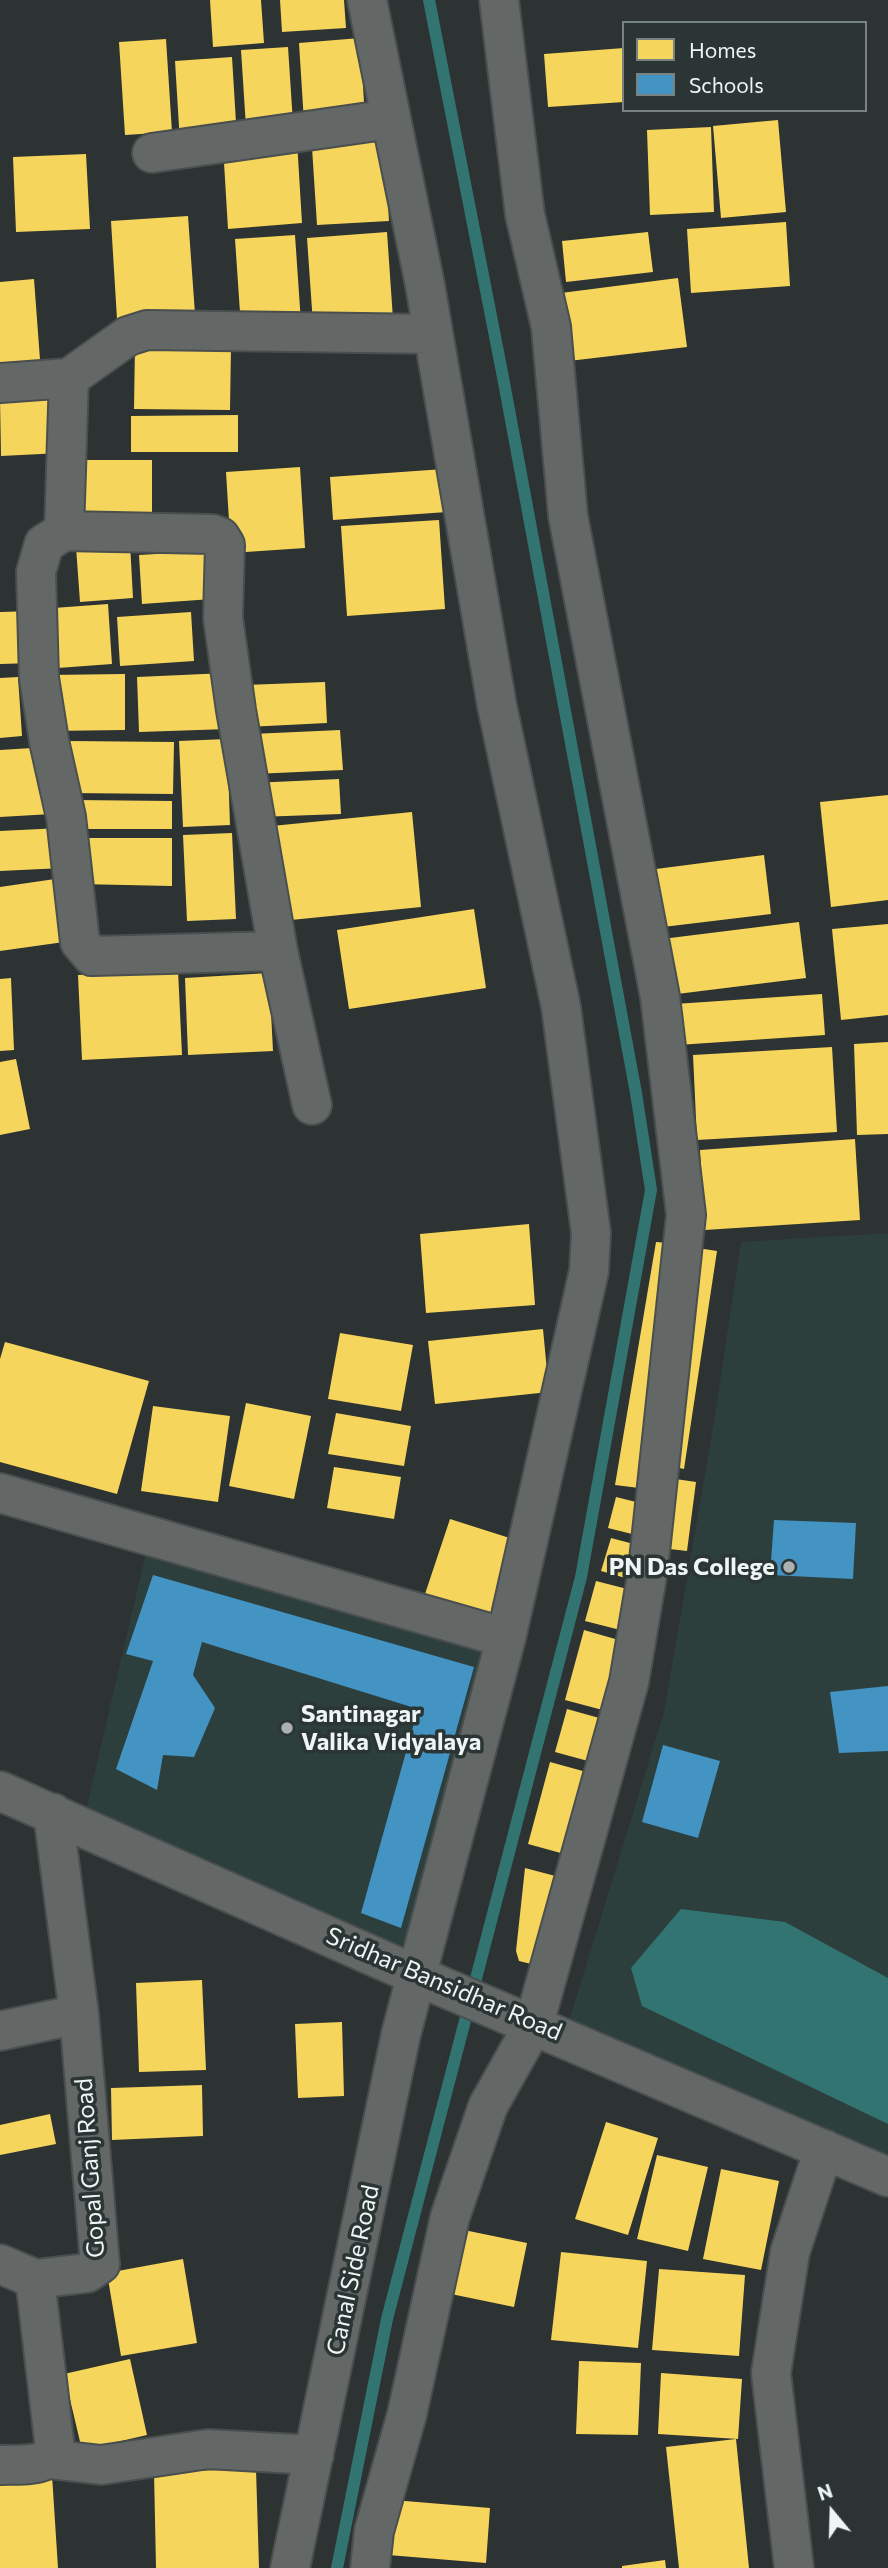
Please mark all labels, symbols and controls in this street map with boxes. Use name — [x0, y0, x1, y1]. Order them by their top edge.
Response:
legend — [622, 21, 867, 112]
text: Homes — [689, 37, 756, 62]
text: Schools — [689, 72, 764, 97]
place label: PN Das College — [609, 1553, 775, 1581]
marker: PN Das College — [781, 1559, 797, 1575]
place label: Santinagar Valika Vidyalaya — [301, 1700, 481, 1756]
marker: Santinagar Valika Vidyalaya — [279, 1720, 295, 1736]
street label: Sridhar Bansidhar Road — [322, 1921, 566, 2047]
street label: Gopal Ganj Road — [69, 2077, 111, 2259]
street label: Canal Side Road — [321, 2182, 385, 2358]
north arrow — [797, 2477, 867, 2547]
text: N — [815, 2478, 835, 2505]

